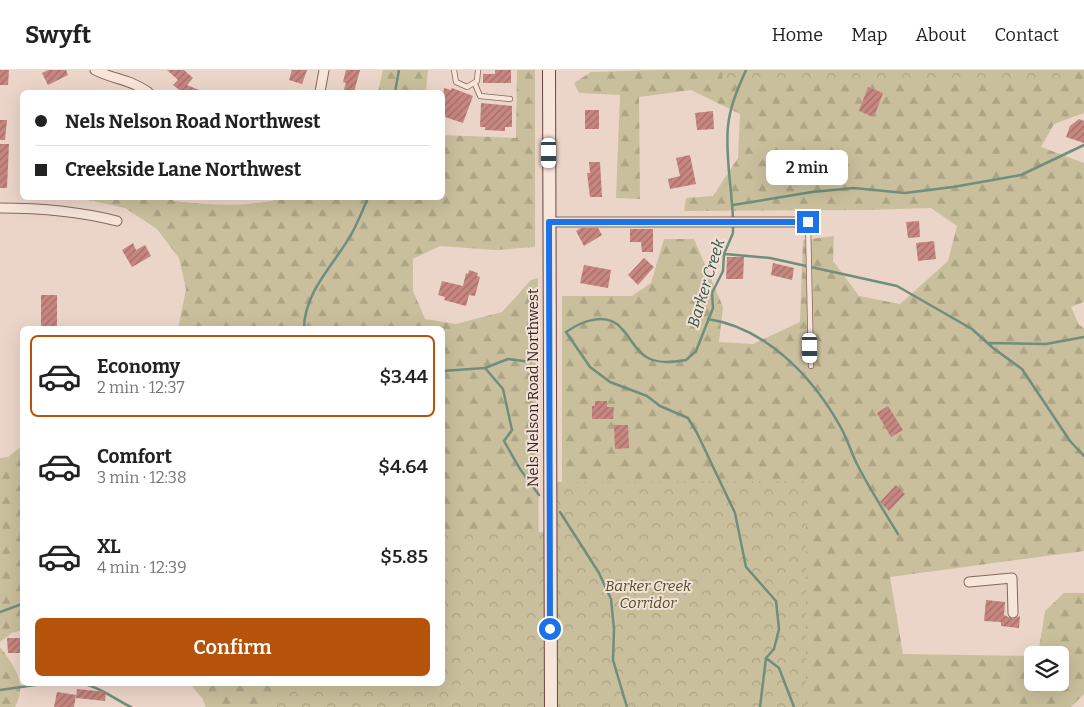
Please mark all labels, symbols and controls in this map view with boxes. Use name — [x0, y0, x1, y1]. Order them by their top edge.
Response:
text: Swyft — [25, 21, 91, 49]
text: Home — [772, 24, 823, 46]
text: Map — [851, 24, 887, 46]
text: About — [915, 24, 966, 46]
text: Contact — [994, 24, 1059, 46]
text: Nels Nelson Road Northwest — [65, 110, 321, 133]
car — [541, 138, 556, 168]
callout: 2 min — [767, 150, 849, 184]
text: Creekside Lane Northwest — [65, 158, 301, 181]
text: 2 min — [786, 158, 828, 177]
route end — [797, 211, 819, 233]
water label: Barker Creek — [683, 236, 729, 330]
street label: Nels Nelson Road Northwest — [524, 288, 542, 487]
car — [802, 333, 817, 363]
icon: car — [37, 354, 82, 399]
text: Economy — [97, 355, 180, 378]
text: $3.44 — [379, 365, 428, 388]
text: 2 min · 12:37 — [97, 378, 185, 397]
icon: car — [37, 444, 82, 489]
text: Comfort — [97, 445, 172, 468]
text: $4.64 — [378, 455, 428, 478]
text: 3 min · 12:38 — [97, 468, 187, 487]
icon: car — [37, 534, 82, 579]
text: XL — [97, 535, 121, 558]
text: $5.85 — [380, 545, 428, 568]
text: 4 min · 12:39 — [97, 558, 187, 577]
park label: Barker Creek Corridor — [605, 577, 692, 612]
button: Confirm — [35, 618, 430, 676]
route start — [539, 618, 561, 640]
map controls — [1024, 646, 1069, 691]
button: layers — [1024, 646, 1069, 691]

